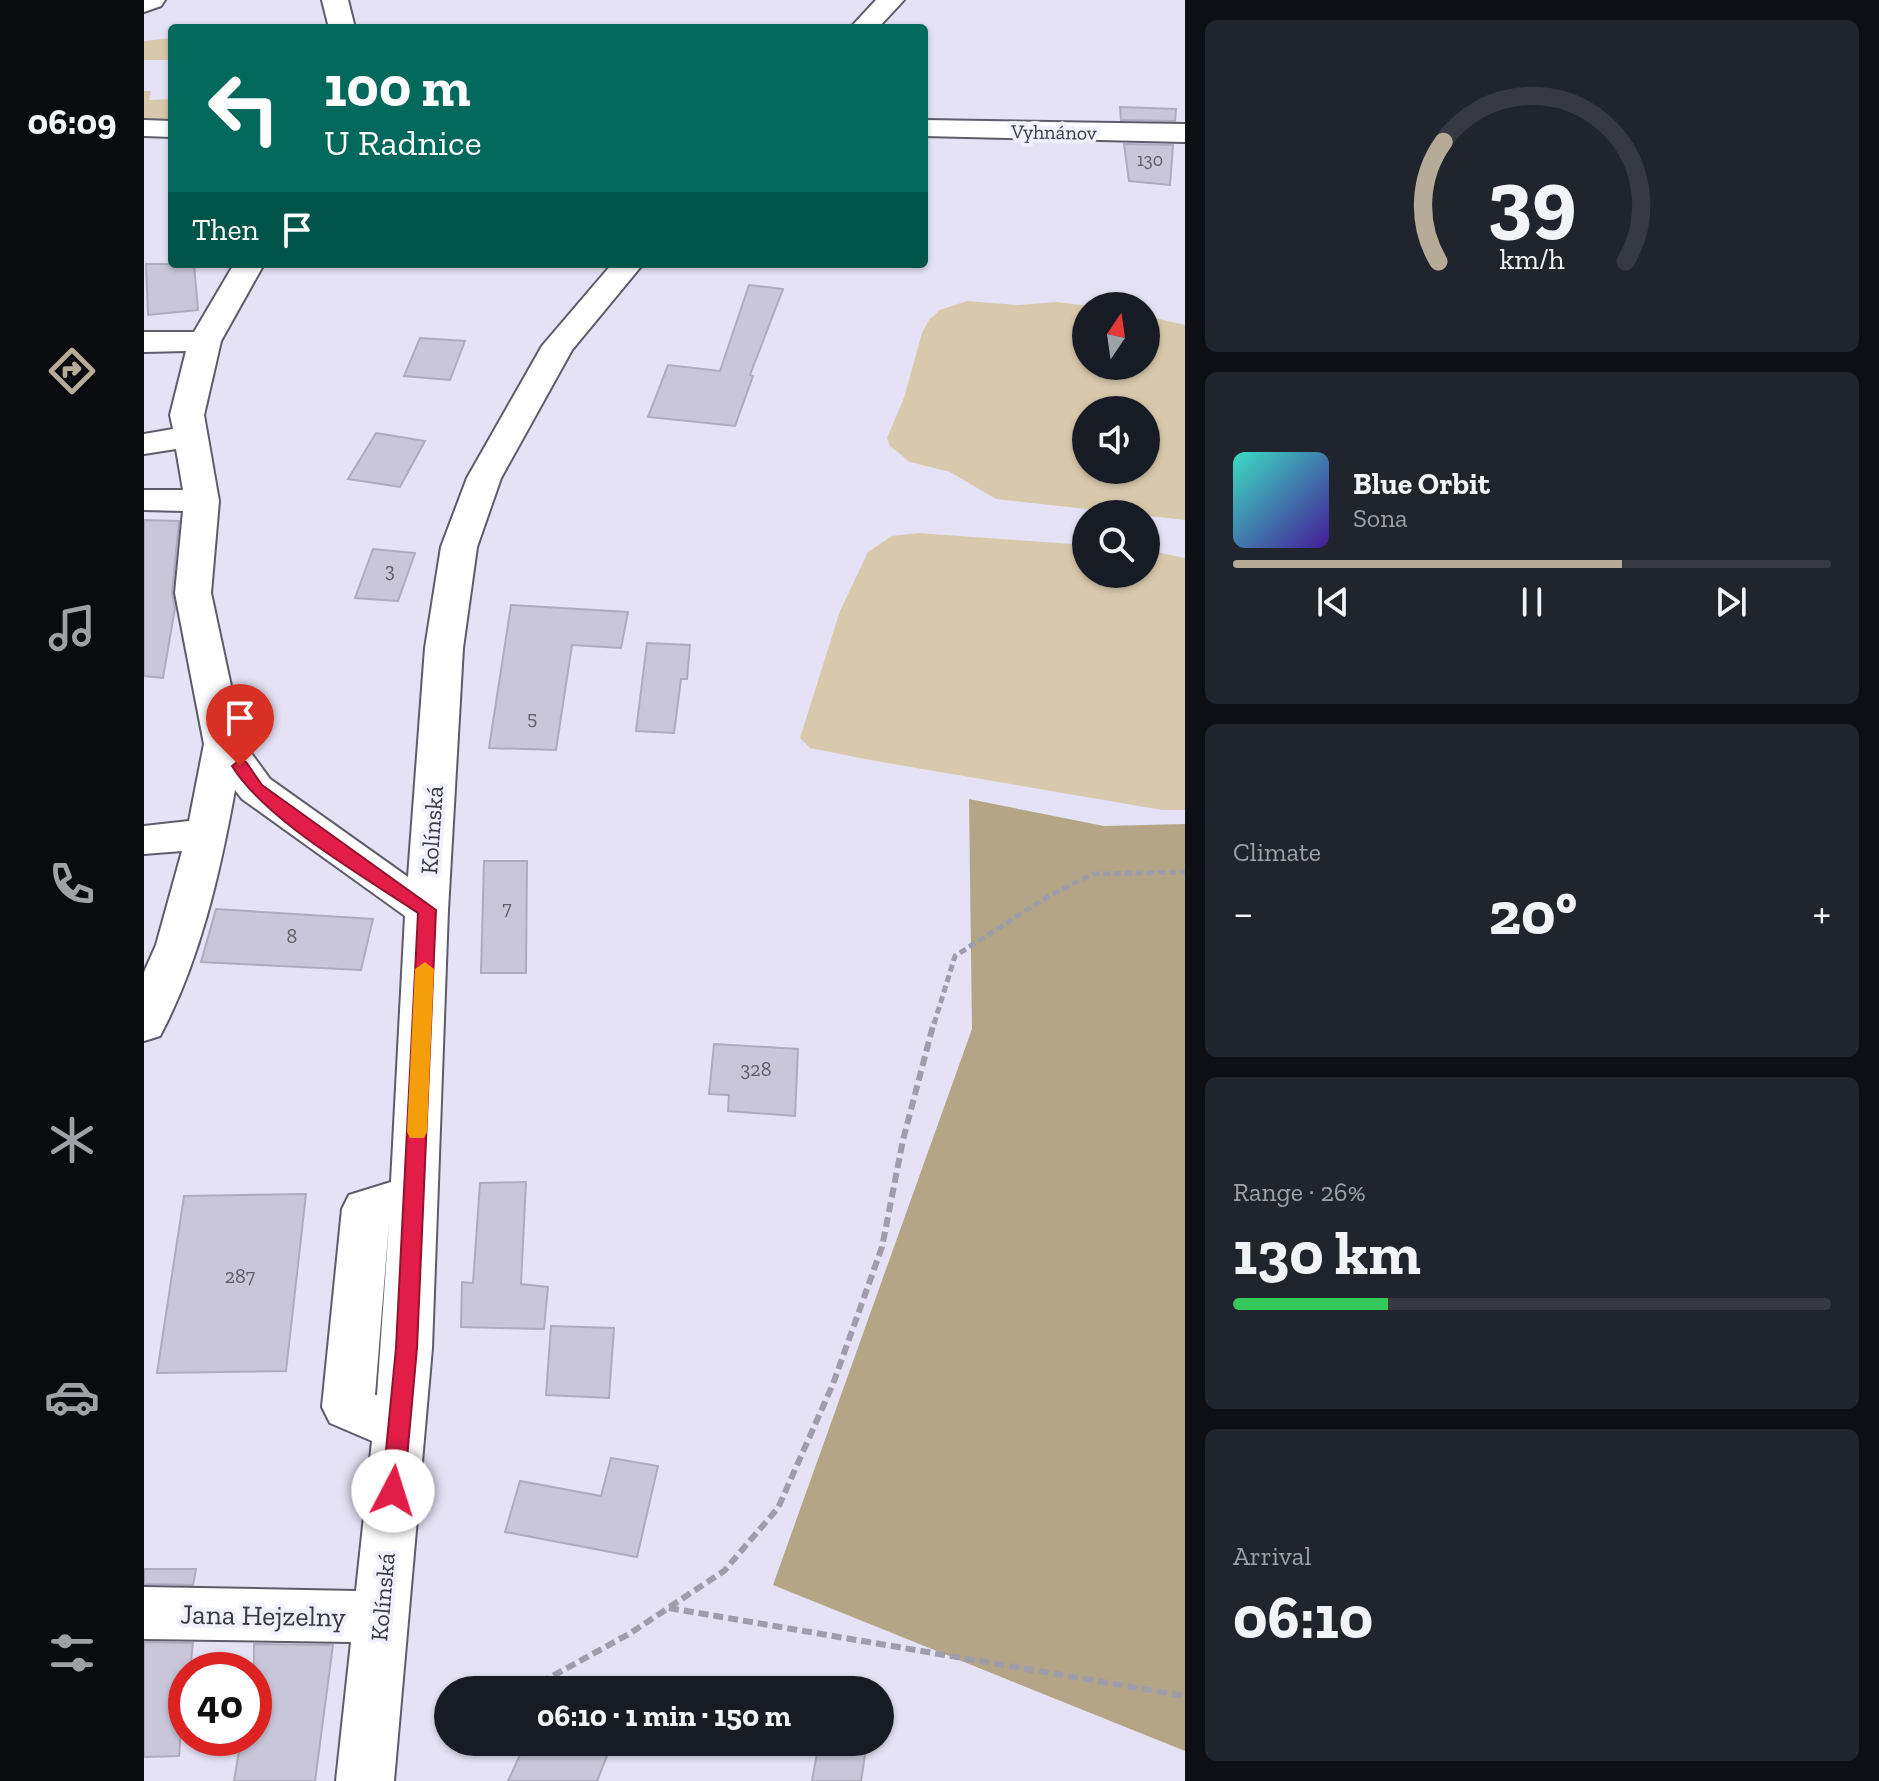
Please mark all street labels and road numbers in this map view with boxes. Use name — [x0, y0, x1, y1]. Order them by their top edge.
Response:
street label: Vyhnánov — [1010, 119, 1097, 145]
street label: Kolínská — [414, 784, 449, 875]
street label: Kolínská — [364, 1551, 401, 1642]
street label: Jana Hejzelny — [180, 1598, 347, 1633]

